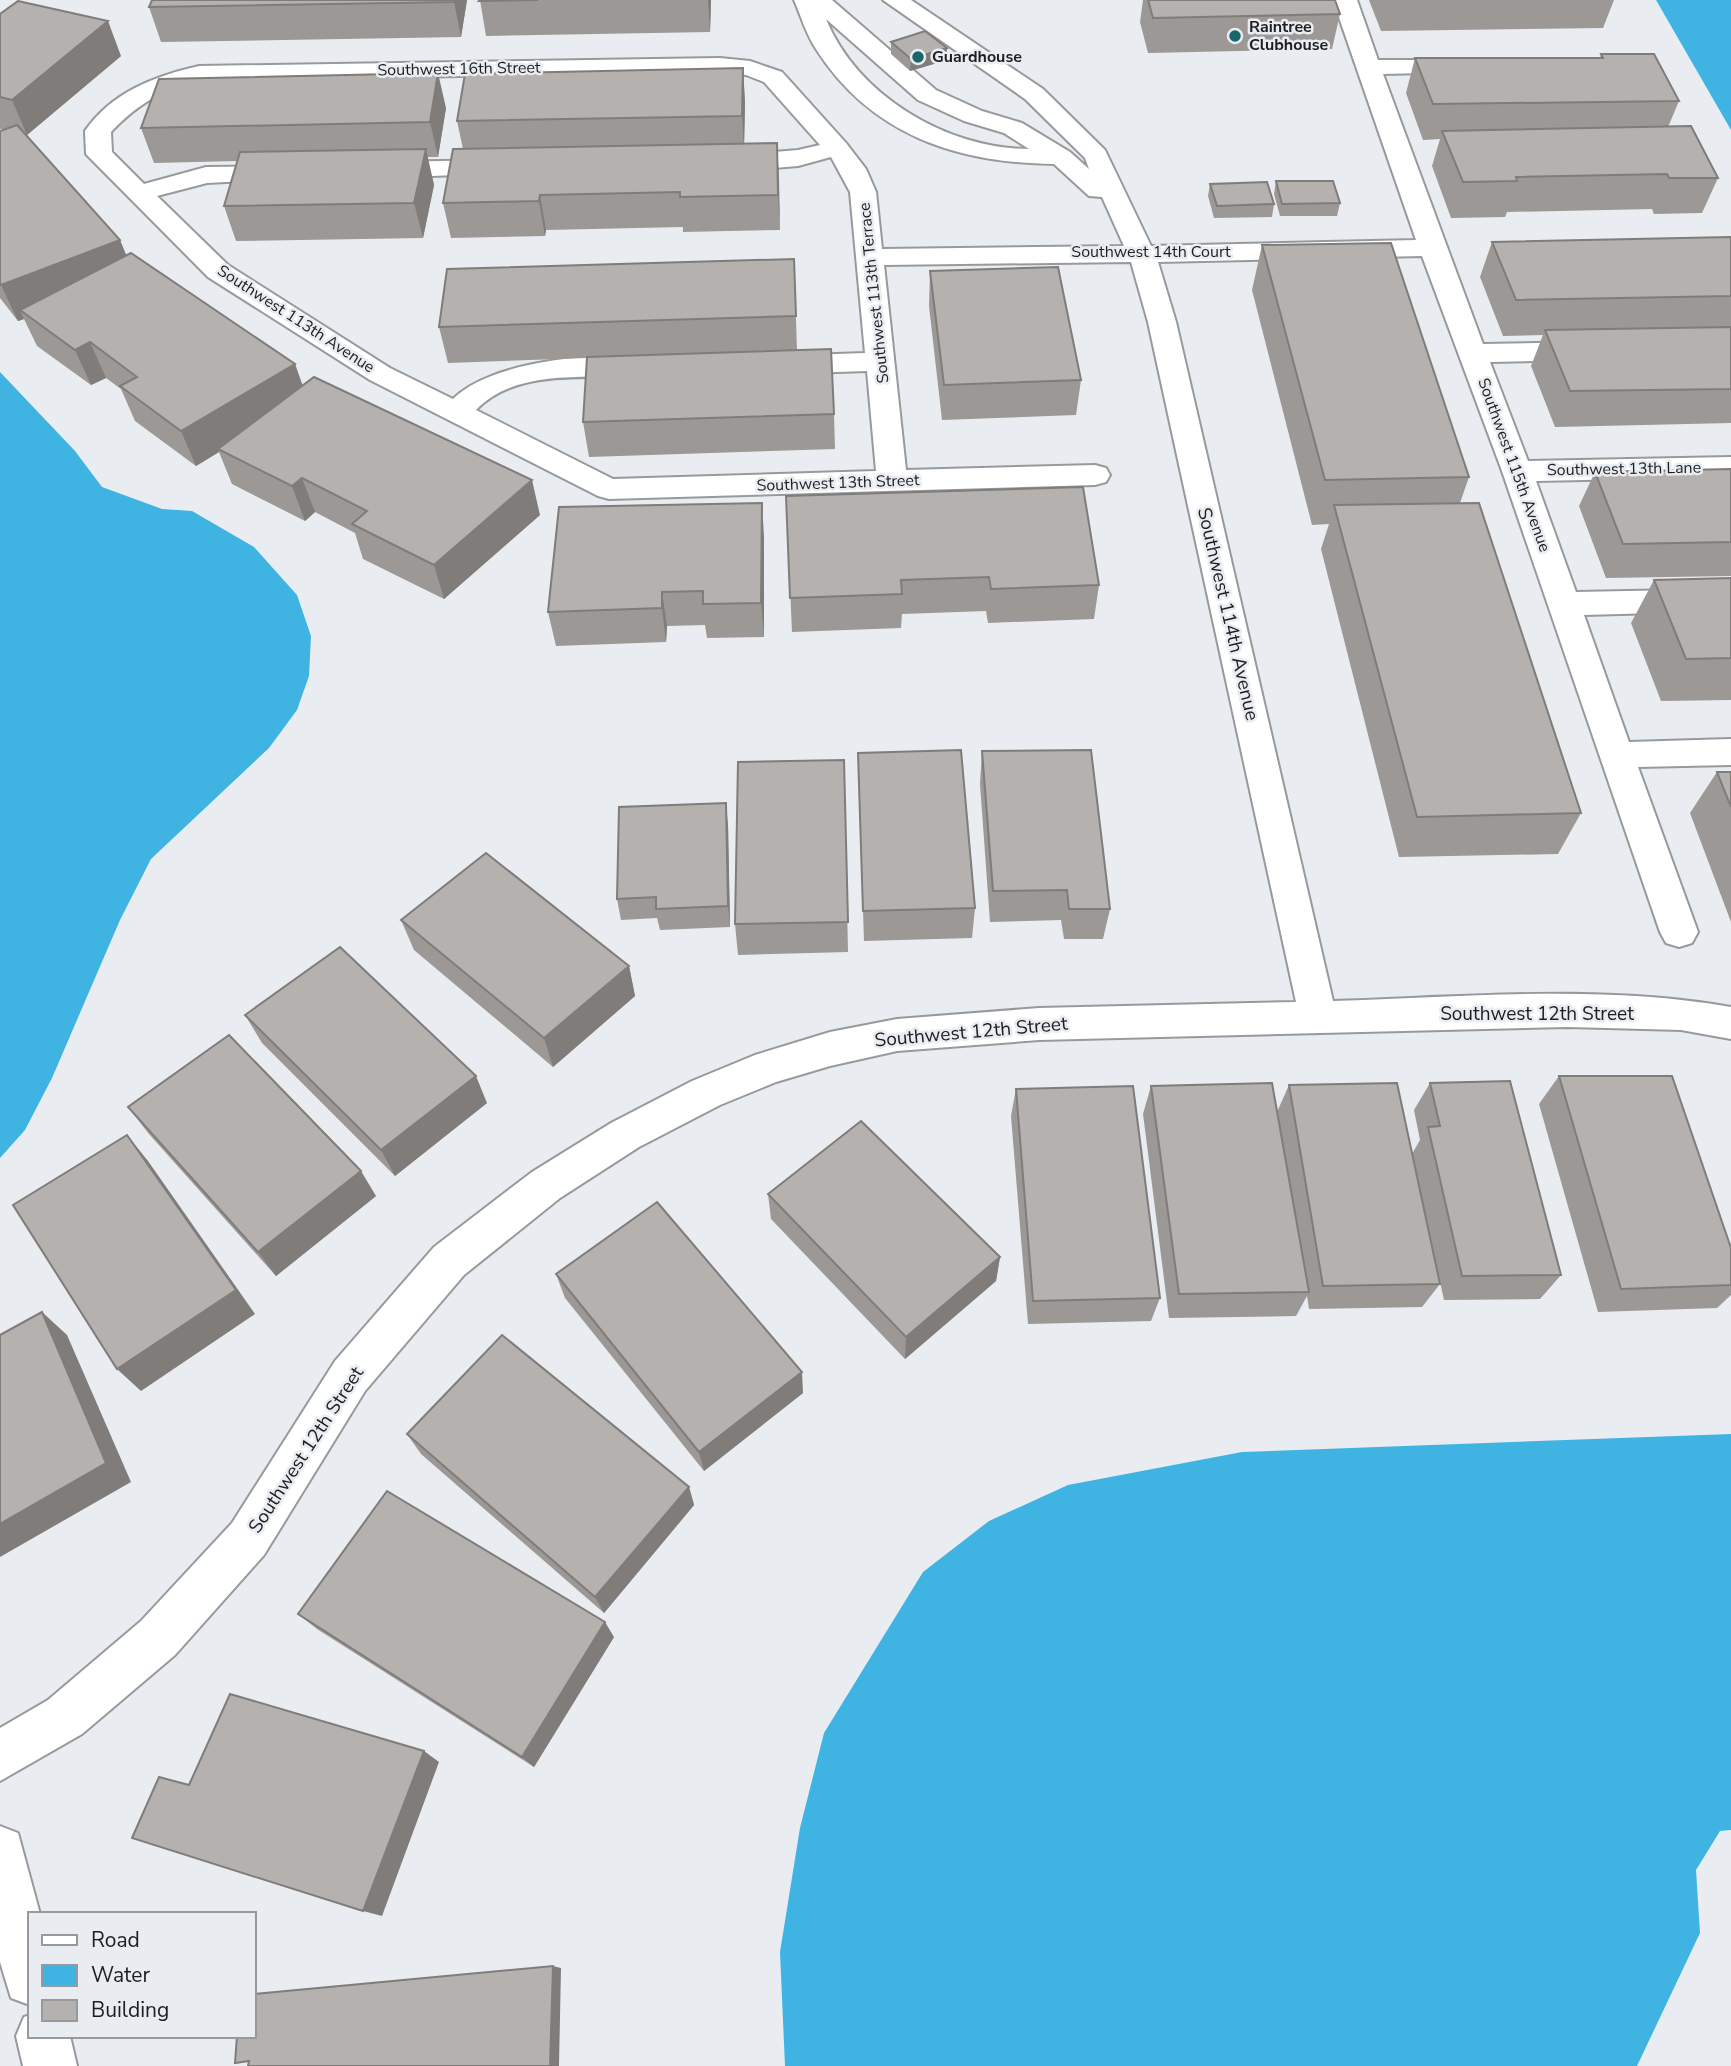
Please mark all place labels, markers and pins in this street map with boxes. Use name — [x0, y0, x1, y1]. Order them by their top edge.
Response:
place label: Raintree Clubhouse — [1249, 16, 1328, 56]
marker: Raintree Clubhouse — [1227, 28, 1243, 44]
place label: Guardhouse — [932, 46, 1022, 68]
marker: Guardhouse — [910, 49, 926, 65]

